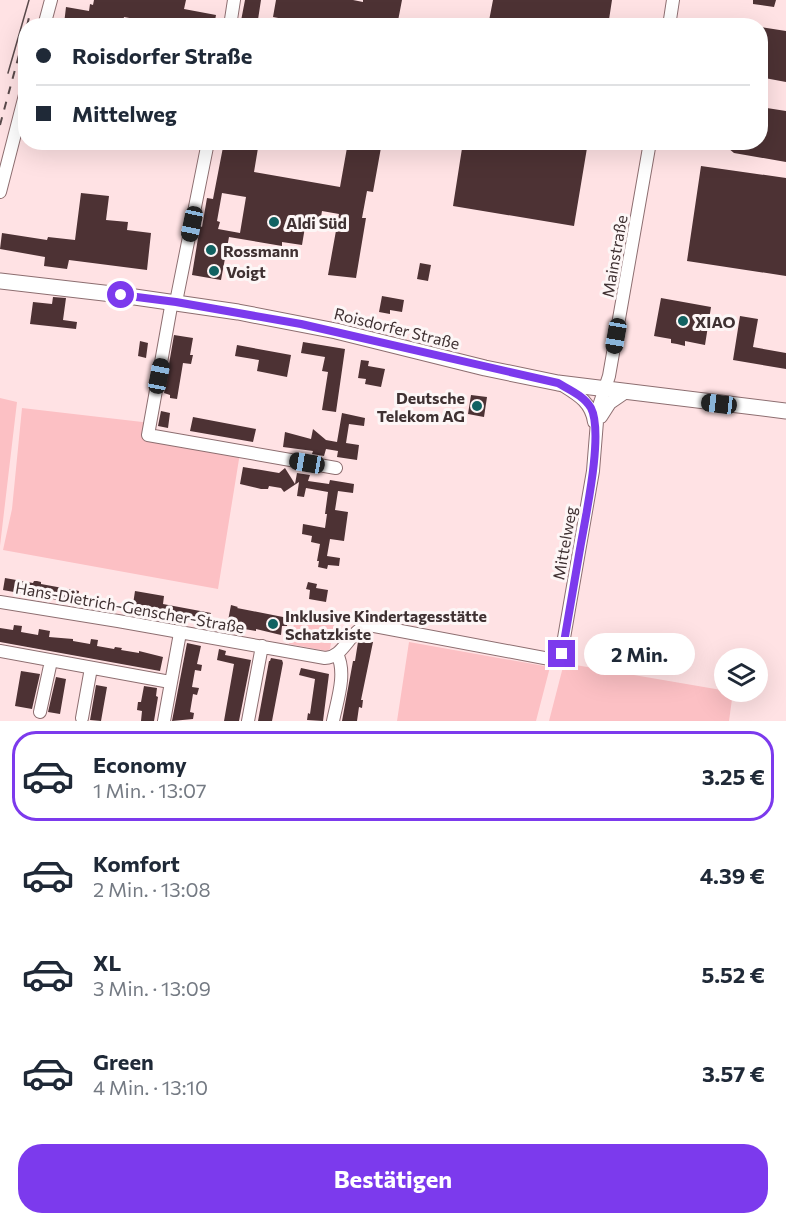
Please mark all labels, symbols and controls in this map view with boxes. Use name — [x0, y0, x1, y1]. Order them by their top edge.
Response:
text: Roisdorfer Straße — [72, 42, 252, 69]
text: Mittelweg — [72, 100, 177, 127]
car — [179, 205, 205, 243]
place label: Aldi Süd — [286, 213, 347, 232]
street label: Mainstraße — [597, 213, 631, 299]
marker: Aldi Süd — [267, 215, 281, 229]
place label: Rossmann — [223, 241, 299, 260]
marker: Rossmann — [204, 243, 218, 257]
place label: Voigt — [226, 262, 266, 281]
marker: Voigt — [207, 264, 221, 278]
route start — [107, 281, 134, 308]
street label: Roisdorfer Straße — [332, 303, 462, 353]
place label: XIAO — [695, 312, 735, 331]
marker: XIAO — [676, 314, 690, 328]
car — [604, 317, 628, 355]
car — [147, 357, 171, 395]
place label: Deutsche Telekom AG — [377, 388, 465, 425]
car — [700, 393, 738, 415]
marker: Deutsche Telekom AG — [470, 399, 484, 413]
car — [288, 451, 326, 475]
street label: Mittelweg — [548, 504, 580, 581]
street label: Hans-Dietrich-Genscher-Straße — [14, 577, 246, 637]
place label: Inklusive Kindertagesstätte Schatzkiste — [285, 606, 487, 643]
marker: Inklusive Kindertagesstätte Schatzkiste — [266, 617, 280, 631]
callout: 2 Min. — [583, 633, 694, 675]
route end — [548, 640, 575, 667]
text: 2 Min. — [611, 642, 668, 666]
map controls — [714, 648, 768, 702]
button: layers — [714, 648, 768, 702]
icon: car — [21, 749, 75, 803]
text: Economy — [93, 751, 187, 778]
text: 3.25 € — [702, 763, 765, 790]
text: 1 Min. · 13:07 — [93, 778, 206, 802]
icon: car — [21, 848, 75, 902]
text: Komfort — [93, 850, 180, 877]
text: 4.39 € — [700, 862, 765, 889]
text: 2 Min. · 13:08 — [93, 877, 211, 901]
icon: car — [21, 947, 75, 1001]
text: XL — [93, 949, 121, 976]
text: 5.52 € — [702, 961, 765, 988]
text: 3 Min. · 13:09 — [93, 976, 211, 1000]
icon: car — [21, 1046, 75, 1100]
text: Green — [93, 1048, 154, 1075]
text: 3.57 € — [702, 1060, 765, 1087]
text: 4 Min. · 13:10 — [93, 1075, 208, 1099]
button: Bestätigen — [18, 1144, 768, 1213]

